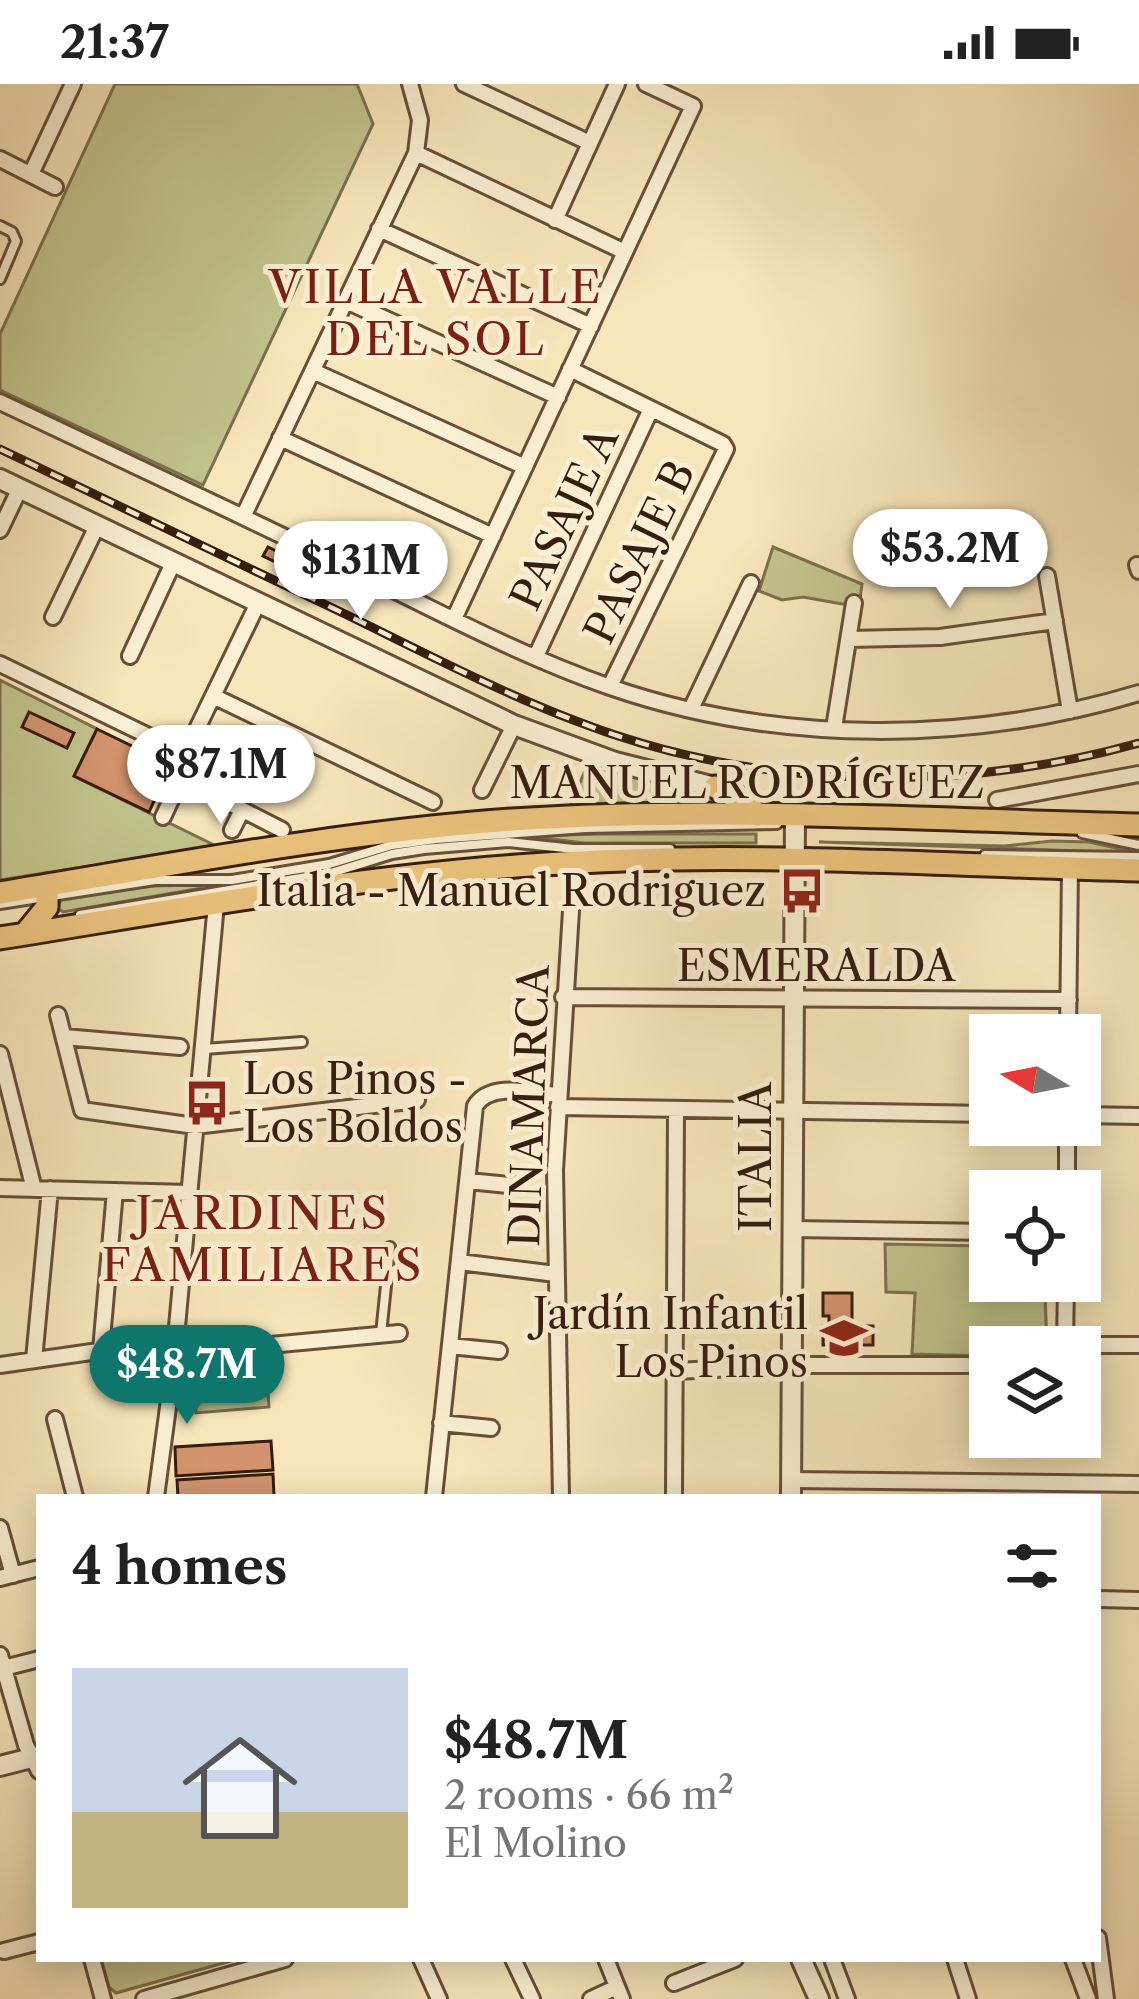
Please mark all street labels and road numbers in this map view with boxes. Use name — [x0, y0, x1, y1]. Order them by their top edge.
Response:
street label: PASAJE A — [499, 417, 629, 618]
street label: PASAJE B — [573, 452, 705, 652]
street label: MANUEL RODRÍGUEZ — [509, 756, 985, 809]
street label: ESMERALDA — [677, 940, 956, 992]
street label: DINAMARCA — [498, 963, 560, 1248]
street label: ITALIA — [730, 1081, 782, 1232]

